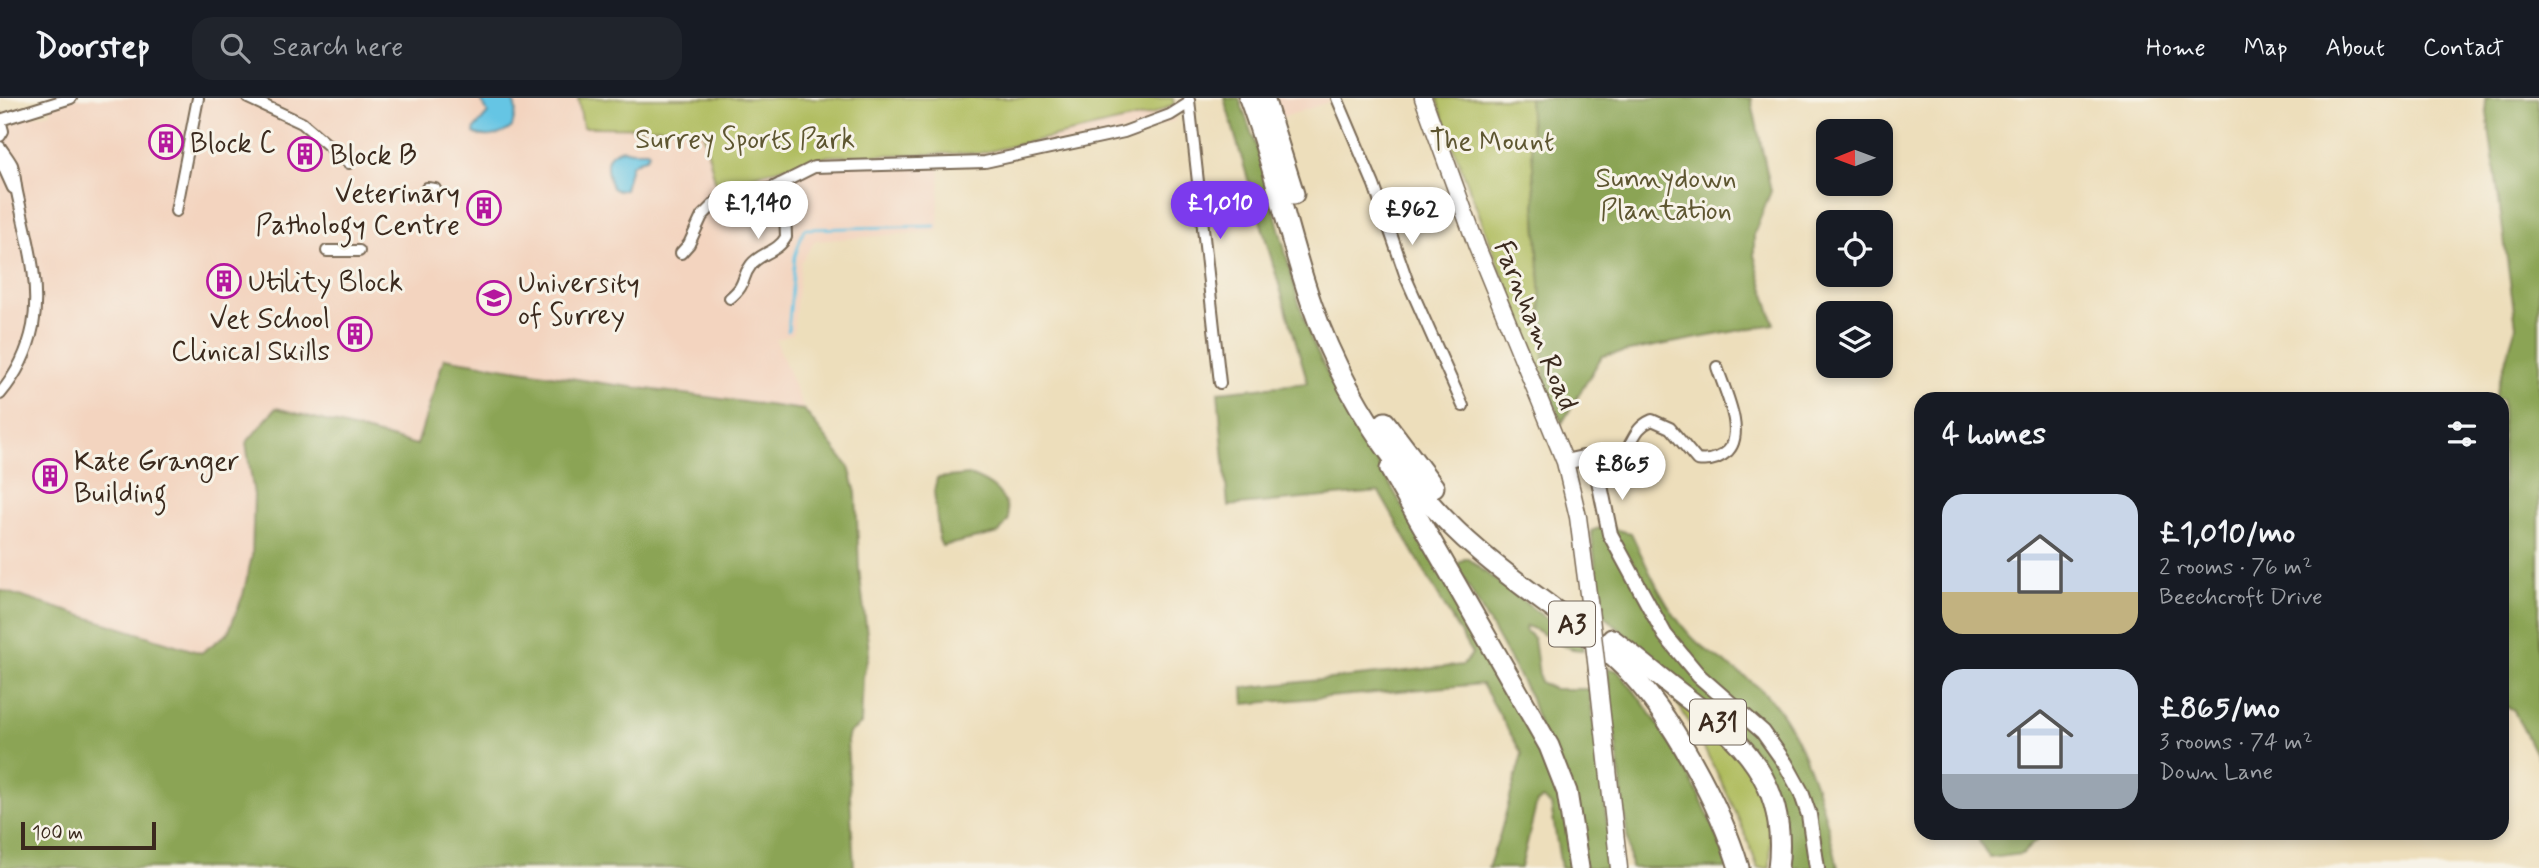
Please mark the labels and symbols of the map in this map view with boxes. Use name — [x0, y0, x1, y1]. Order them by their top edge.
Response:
north arrow — [1816, 119, 1894, 196]
park label: Surrey Sports Park — [635, 122, 855, 159]
building icon: Block C — [147, 123, 185, 161]
park label: The Mount — [1430, 124, 1554, 161]
place label: Block C — [190, 126, 276, 163]
building icon: Block B — [286, 135, 324, 173]
place label: Block B — [330, 138, 416, 175]
park label: Sunnydown Plantation — [1595, 161, 1737, 230]
place label: Veterinary Pathology Centre — [255, 176, 460, 248]
pin: £1,140 — [701, 181, 815, 241]
pin: £1,010 — [1163, 181, 1277, 241]
pin: £962 — [1371, 188, 1453, 247]
building icon: Veterinary Pathology Centre — [465, 189, 503, 227]
street label: Farnham Road — [1484, 236, 1586, 416]
building icon: Utility Block — [205, 262, 243, 300]
place label: Utility Block — [248, 265, 403, 302]
place label: University of Surrey — [518, 266, 640, 335]
school or university icon: University of Surrey — [475, 279, 513, 317]
place label: Vet School Clinical Skills — [171, 302, 330, 371]
building icon: Vet School Clinical Skills — [336, 315, 374, 353]
pin: £865 — [1581, 442, 1663, 502]
place label: Kate Granger Building — [74, 444, 239, 516]
building icon: Kate Granger Building — [31, 457, 69, 495]
road number: A3 — [1549, 602, 1595, 646]
road number: A31 — [1690, 700, 1746, 744]
scale bar — [21, 819, 156, 851]

